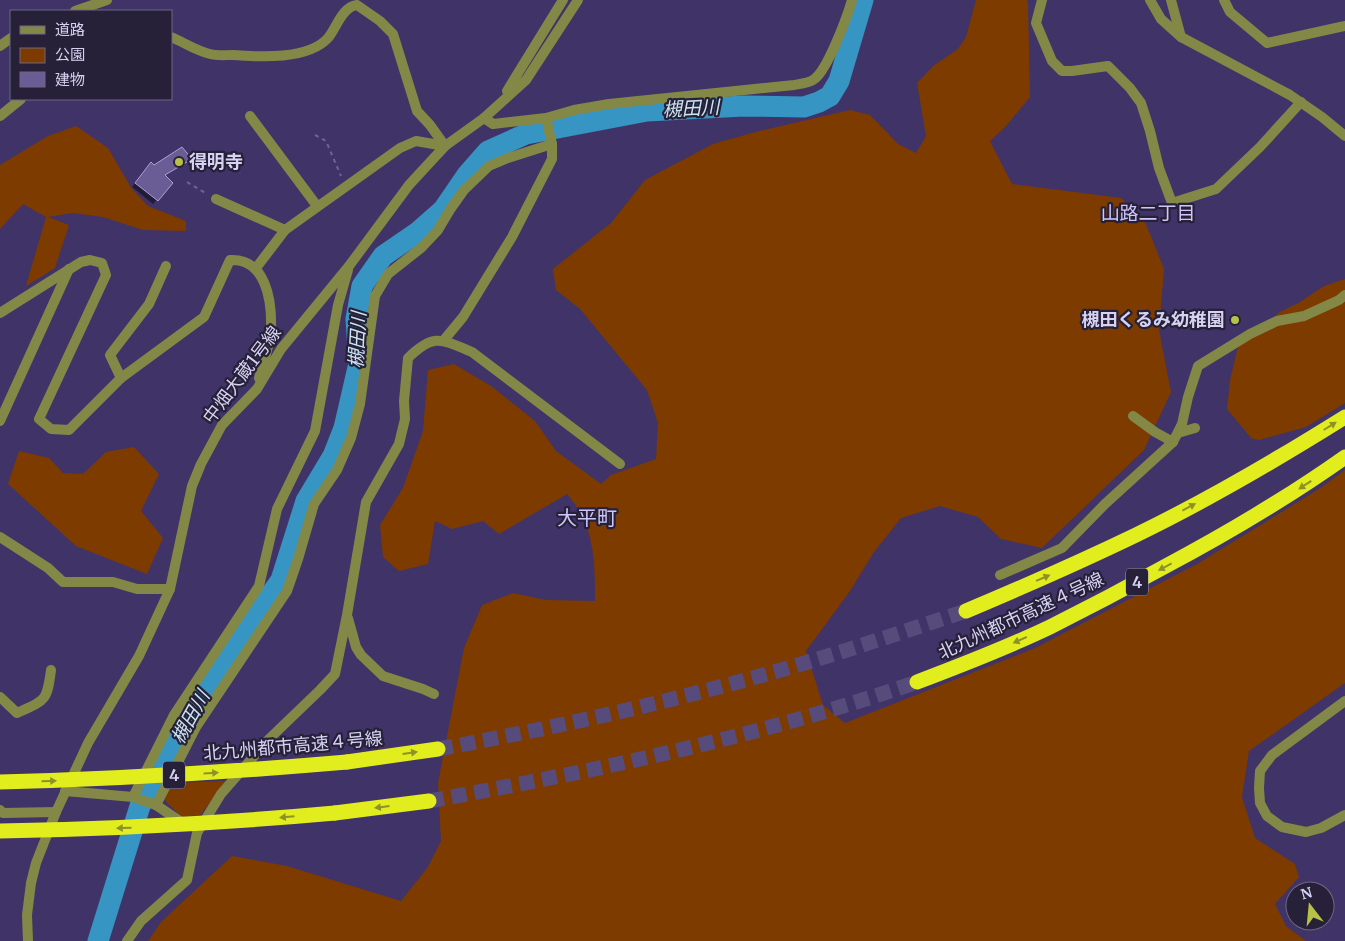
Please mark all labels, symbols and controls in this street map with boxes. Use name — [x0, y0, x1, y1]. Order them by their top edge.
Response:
legend — [10, 10, 172, 100]
text: 道路 — [55, 20, 85, 39]
text: 公園 — [55, 45, 85, 64]
text: 建物 — [55, 70, 85, 89]
water label: 槻田川 — [662, 94, 722, 121]
place label: 得明寺 — [189, 150, 243, 173]
marker: 得明寺 — [173, 156, 185, 168]
district label: 山路二丁目 — [1100, 201, 1196, 225]
place label: 槻田くるみ幼稚園 — [1081, 308, 1225, 331]
water label: 槻田川 — [344, 309, 371, 369]
marker: 槻田くるみ幼稚園 — [1229, 314, 1241, 326]
street label: 中畑大蔵1号線 — [197, 321, 286, 428]
one-way arrow — [1323, 421, 1337, 431]
one-way arrow — [1298, 480, 1312, 490]
one-way arrow — [1182, 503, 1196, 511]
district label: 大平町 — [557, 505, 617, 530]
one-way arrow — [1157, 563, 1172, 571]
street label: 北九州都市高速４号線 — [934, 567, 1107, 664]
road number: 4 — [1126, 568, 1148, 596]
one-way arrow — [1036, 574, 1050, 582]
one-way arrow — [1013, 636, 1027, 644]
water label: 槻田川 — [166, 685, 215, 748]
street label: 北九州都市高速４号線 — [202, 726, 384, 765]
one-way arrow — [402, 749, 418, 757]
road number: 4 — [163, 762, 185, 788]
one-way arrow — [203, 768, 219, 776]
one-way arrow — [41, 776, 57, 784]
one-way arrow — [374, 803, 390, 811]
one-way arrow — [278, 813, 294, 821]
one-way arrow — [116, 824, 132, 832]
north arrow — [1285, 881, 1335, 931]
text: N — [1299, 883, 1314, 904]

